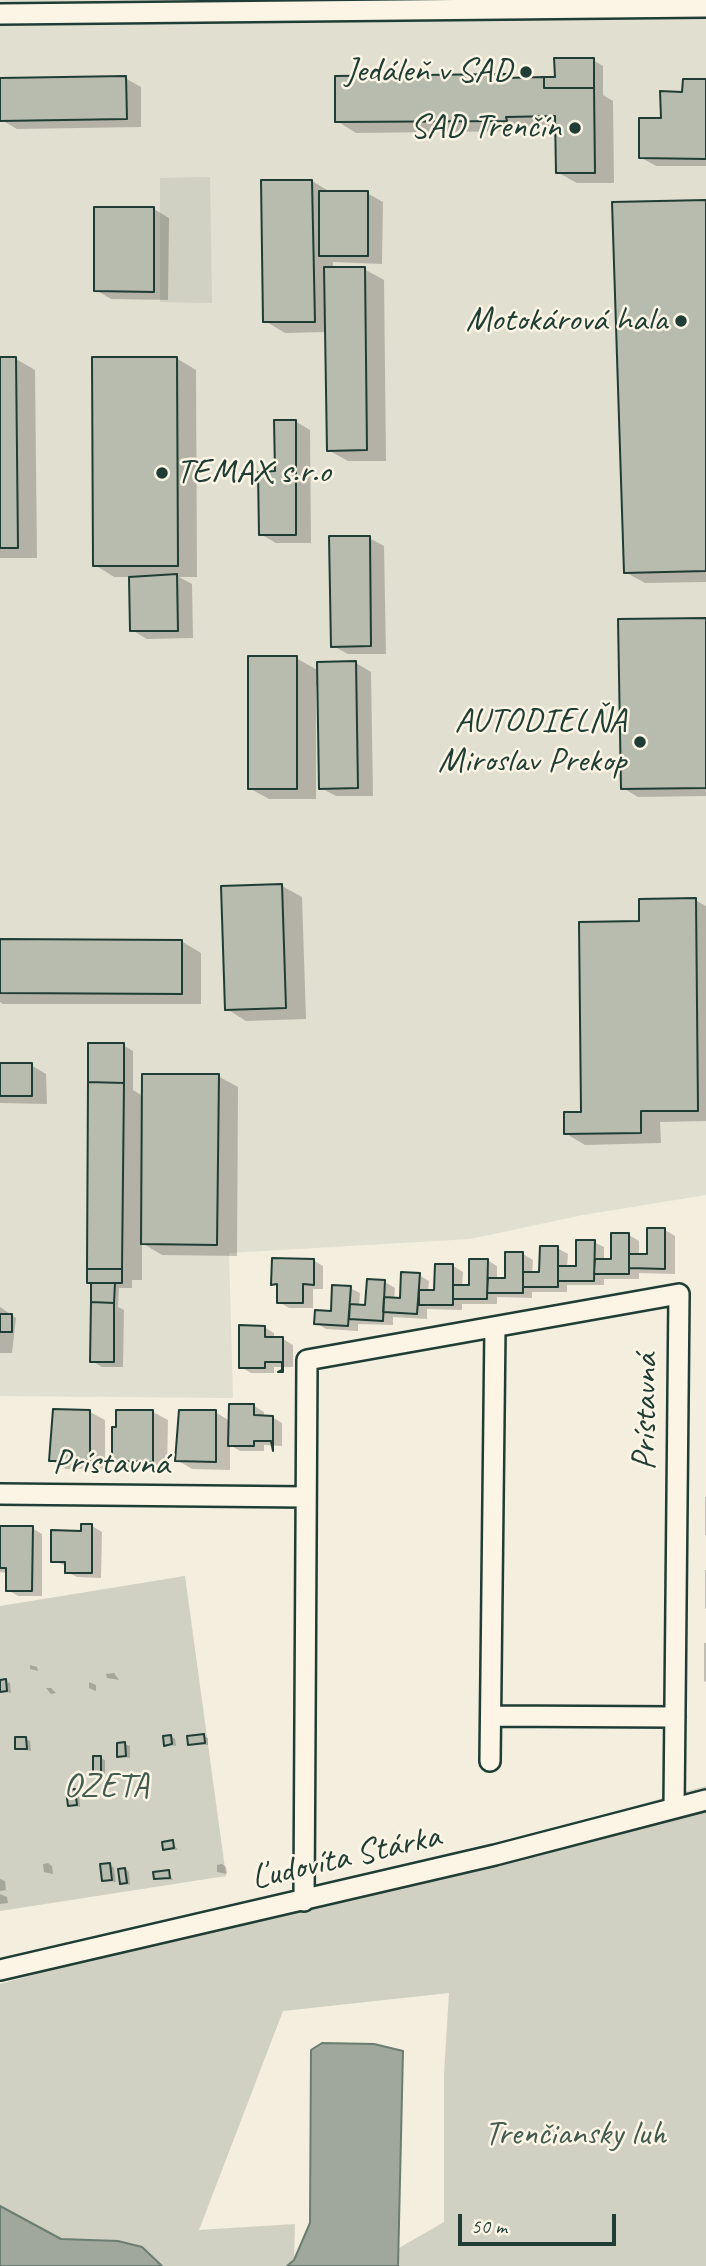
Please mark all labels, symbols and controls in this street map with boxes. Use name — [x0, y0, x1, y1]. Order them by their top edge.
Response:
place label: Jedáleň v SAD — [345, 51, 512, 93]
marker: Jedáleň v SAD — [518, 64, 534, 80]
place label: SAD Trenčín — [410, 107, 561, 149]
marker: SAD Trenčín — [567, 120, 583, 136]
place label: Motokárová hala — [466, 300, 667, 342]
marker: Motokárová hala — [673, 313, 689, 329]
place label: TEMAX s.r.o — [176, 452, 331, 494]
marker: TEMAX s.r.o — [154, 465, 170, 481]
place label: AUTODIELŇA Miroslav Prekop — [438, 701, 626, 783]
marker: AUTODIELŇA Miroslav Prekop — [632, 734, 648, 750]
street label: Prístavná — [624, 1353, 668, 1471]
street label: Prístavná — [52, 1442, 170, 1486]
park label: OZETA — [63, 1766, 149, 1808]
street label: Ľudovíta Stárka — [247, 1816, 445, 1900]
park label: Trenčiansky luh — [484, 2114, 666, 2156]
scale bar — [461, 2200, 618, 2244]
text: 50 m — [471, 2213, 507, 2239]

